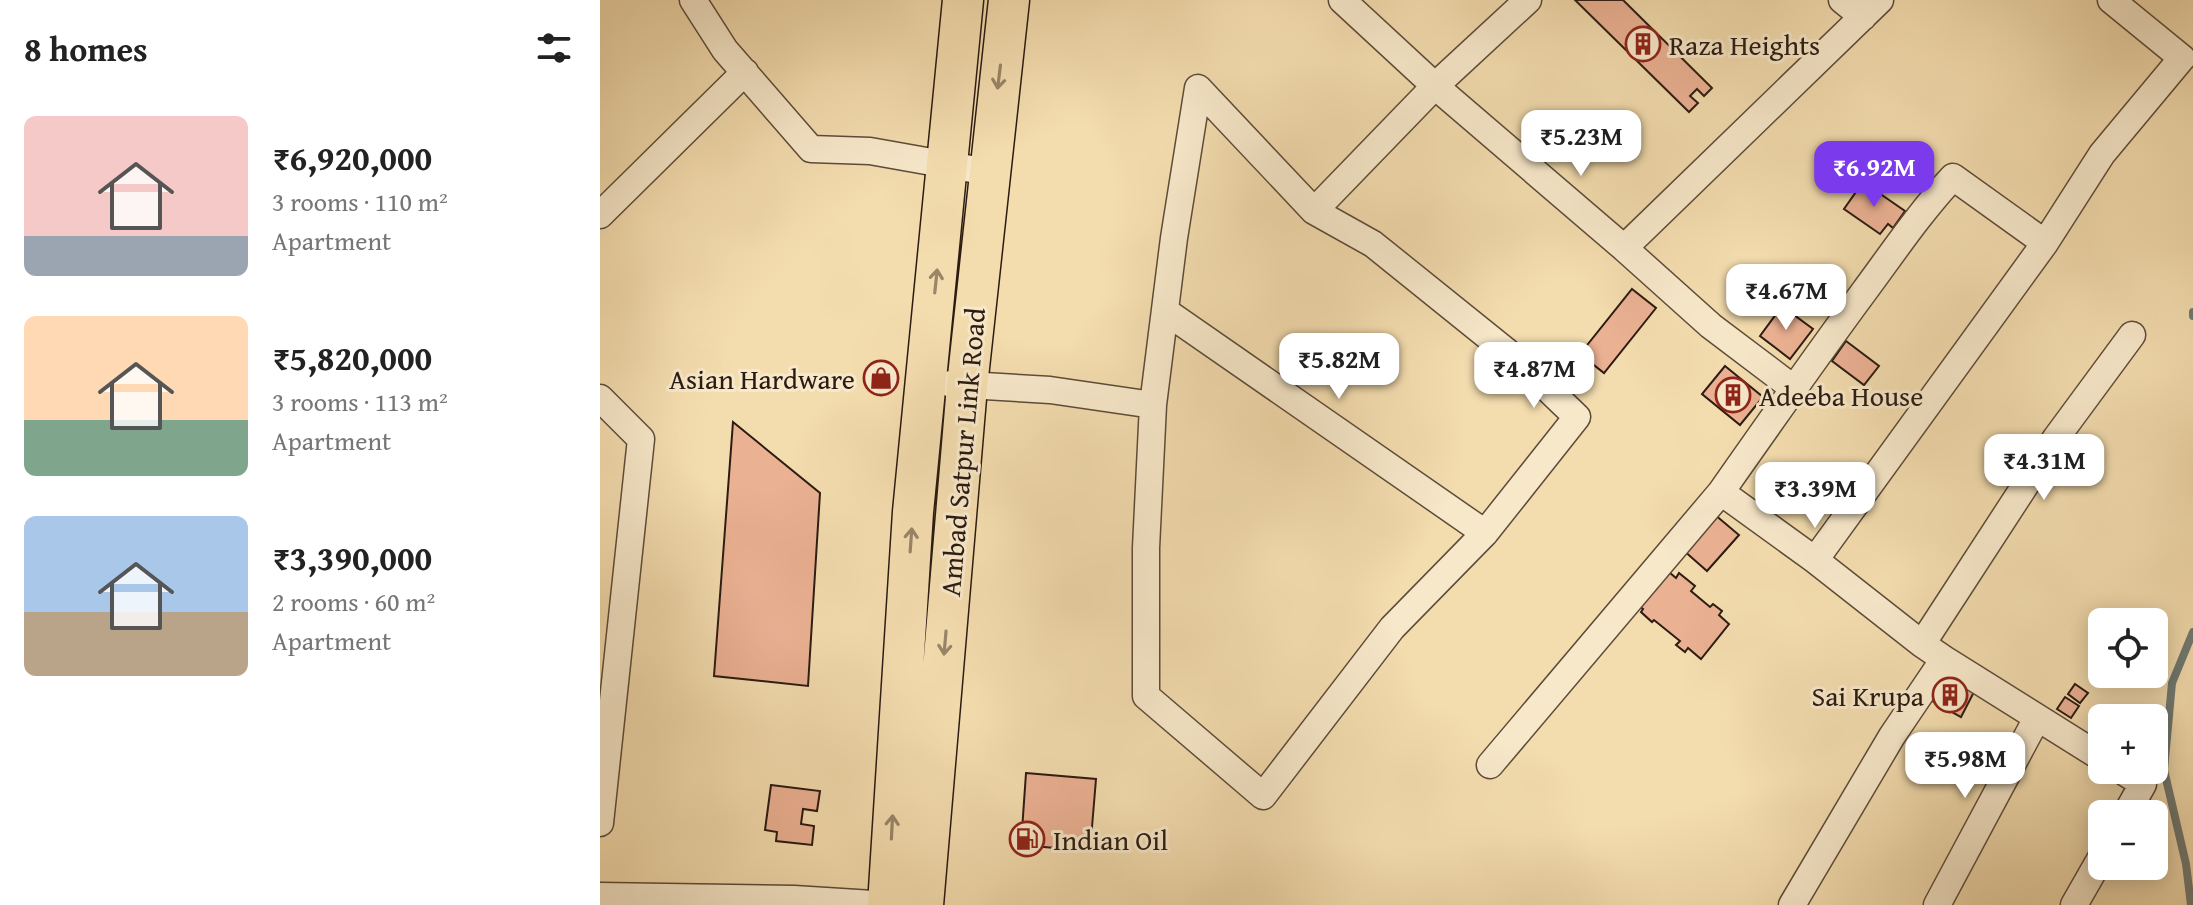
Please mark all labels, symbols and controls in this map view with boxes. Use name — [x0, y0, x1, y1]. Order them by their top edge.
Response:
text: 8 homes — [24, 24, 148, 73]
place label: Raza Heights — [1669, 24, 1820, 65]
building icon: Raza Heights — [1624, 25, 1662, 63]
icon: filters — [532, 26, 576, 70]
one-way arrow — [992, 64, 1007, 90]
pin: ₹5.23M — [1516, 110, 1646, 178]
text: ₹5.23M — [1539, 116, 1623, 155]
text: ₹6,920,000 — [272, 133, 432, 182]
pin: ₹6.92M — [1809, 141, 1939, 209]
text: ₹6.92M — [1832, 147, 1916, 186]
icon: home — [88, 148, 184, 244]
text: 3 rooms · 110 m² — [272, 182, 448, 221]
text: Apartment — [272, 221, 391, 260]
pin: ₹4.67M — [1721, 264, 1851, 332]
one-way arrow — [928, 268, 943, 295]
text: ₹4.67M — [1744, 270, 1828, 309]
street label: Ambad Satpur Link Road — [929, 306, 995, 598]
text: ₹5,820,000 — [272, 333, 432, 382]
pin: ₹5.82M — [1274, 333, 1404, 401]
text: ₹5.82M — [1297, 339, 1381, 378]
pin: ₹4.87M — [1469, 342, 1599, 410]
icon: home — [88, 348, 184, 444]
text: ₹4.87M — [1492, 348, 1576, 387]
place label: Asian Hardware — [669, 358, 855, 399]
shop icon: Asian Hardware — [862, 359, 900, 397]
place label: Adeeba House — [1759, 375, 1923, 416]
building icon: Adeeba House — [1714, 376, 1752, 414]
text: 3 rooms · 113 m² — [272, 382, 448, 421]
text: Apartment — [272, 421, 391, 460]
pin: ₹4.31M — [1979, 434, 2109, 502]
text: ₹4.31M — [2002, 440, 2086, 479]
pin: ₹3.39M — [1750, 462, 1880, 530]
text: ₹3.39M — [1773, 468, 1857, 507]
one-way arrow — [904, 527, 919, 554]
text: ₹3,390,000 — [272, 533, 432, 582]
icon: home — [88, 548, 184, 644]
text: 2 rooms · 60 m² — [272, 582, 435, 621]
map controls — [2088, 608, 2168, 880]
button: locate — [2088, 608, 2168, 688]
text: Apartment — [272, 621, 391, 660]
one-way arrow — [937, 629, 952, 656]
place label: Sai Krupa — [1811, 675, 1925, 716]
building icon: Sai Krupa — [1931, 676, 1969, 714]
button: + — [2088, 704, 2168, 784]
pin: ₹5.98M — [1900, 732, 2030, 800]
text: ₹5.98M — [1923, 738, 2007, 777]
button: − — [2088, 800, 2168, 880]
one-way arrow — [885, 814, 900, 841]
place label: Indian Oil — [1053, 819, 1168, 860]
fuel station icon: Indian Oil — [1008, 820, 1046, 858]

